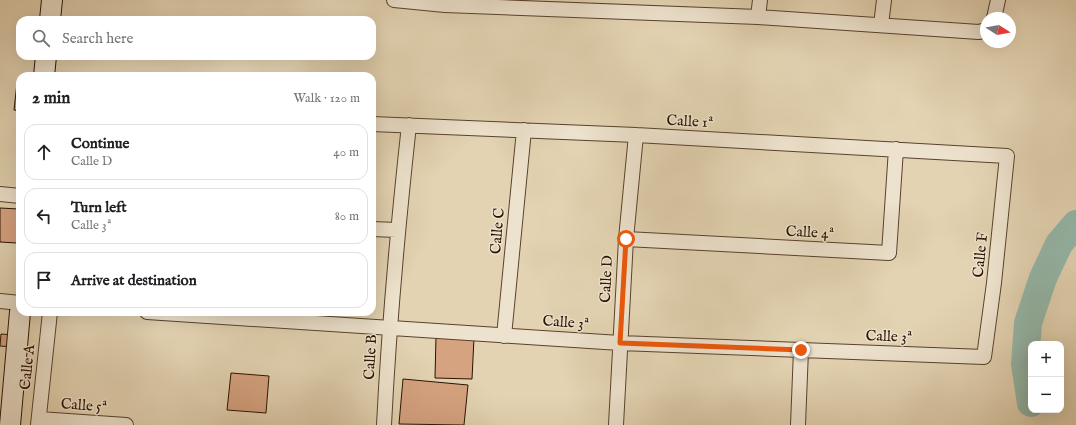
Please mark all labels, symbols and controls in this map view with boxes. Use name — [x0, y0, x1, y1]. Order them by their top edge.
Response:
north arrow — [980, 12, 1016, 48]
search box — [16, 16, 376, 60]
icon: search — [30, 27, 52, 49]
text: Search here — [62, 29, 133, 48]
text: 2 min — [32, 88, 70, 109]
text: Walk · 120 m — [294, 90, 360, 107]
street label: Calle 1ª — [666, 111, 714, 132]
text: Continue — [71, 134, 129, 153]
icon: ahead — [33, 141, 55, 163]
text: 40 m — [333, 144, 359, 161]
text: Calle D — [71, 153, 112, 170]
text: Turn left — [71, 198, 127, 217]
icon: left — [33, 205, 55, 227]
street label: Calle C — [486, 207, 509, 255]
text: 80 m — [335, 208, 359, 225]
text: Calle 3ª — [71, 217, 112, 234]
street label: Calle 4ª — [785, 222, 835, 243]
route start — [617, 230, 635, 248]
street label: Calle F — [969, 231, 992, 278]
street label: Calle D — [596, 255, 617, 303]
icon: arrive — [33, 269, 55, 291]
text: Arrive at destination — [71, 271, 197, 290]
street label: Calle 3ª — [542, 311, 590, 334]
street label: Calle 3ª — [865, 326, 913, 347]
street label: Calle B — [360, 334, 381, 380]
route end — [792, 341, 810, 359]
map controls — [1028, 341, 1064, 413]
button: + — [1028, 341, 1064, 377]
street label: Calle A — [16, 343, 39, 391]
button: − — [1028, 377, 1064, 413]
street label: Calle 5ª — [60, 394, 108, 417]

